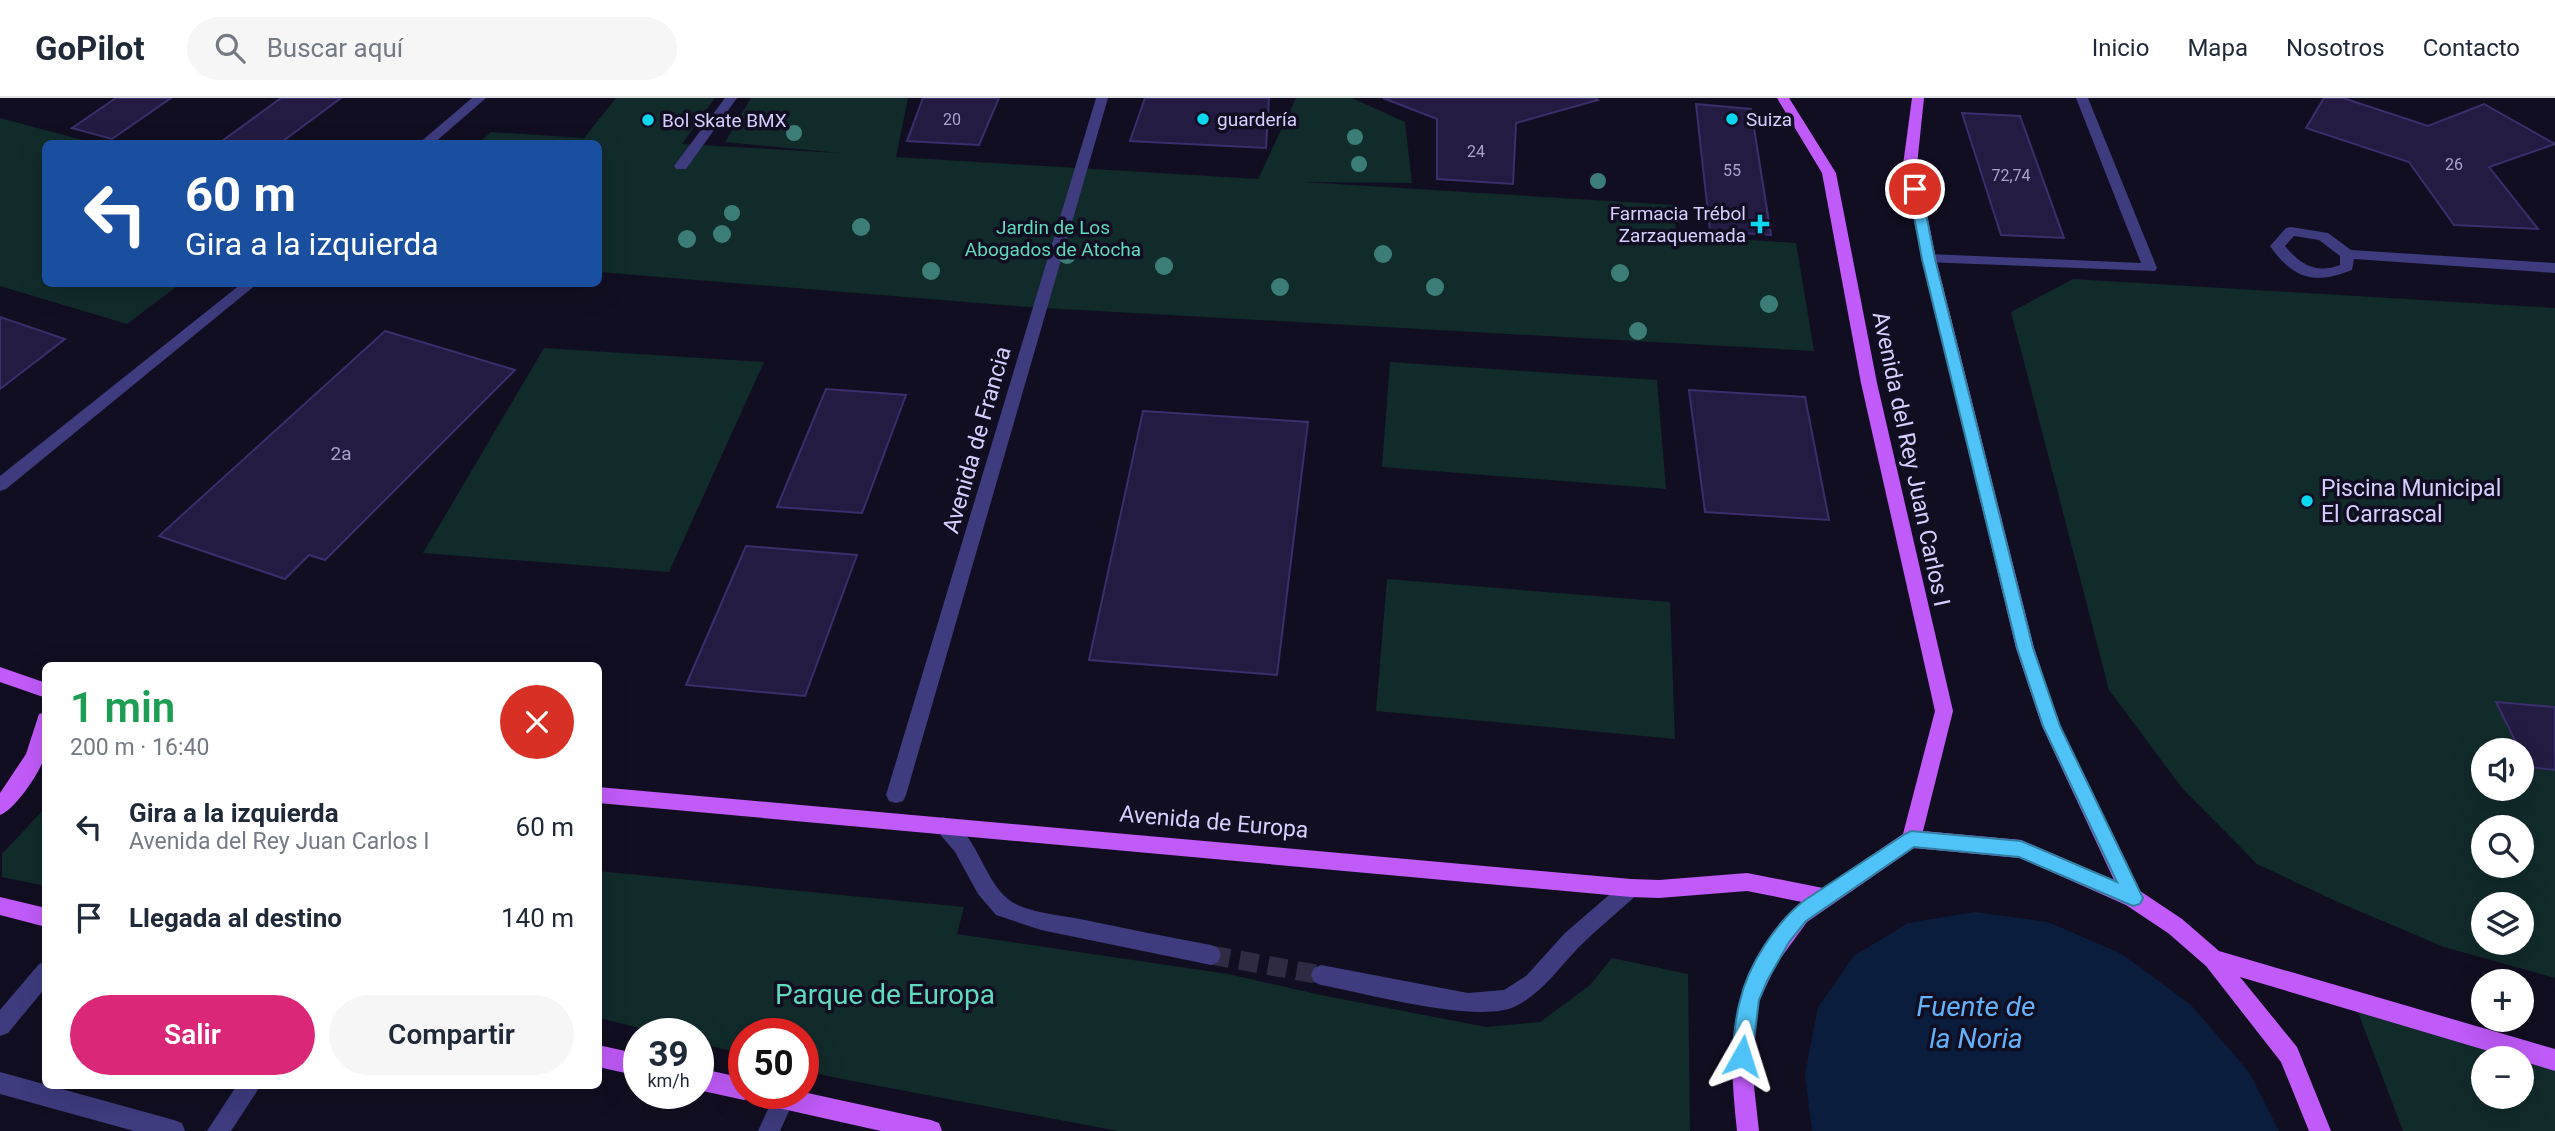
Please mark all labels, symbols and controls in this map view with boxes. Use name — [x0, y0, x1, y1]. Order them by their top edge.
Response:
search box — [187, 17, 677, 80]
text: GoPilot — [35, 29, 145, 68]
icon: search — [211, 29, 249, 67]
text: Buscar aquí — [267, 33, 403, 63]
text: Inicio — [2092, 34, 2149, 62]
text: Mapa — [2187, 34, 2248, 62]
text: Nosotros — [2286, 34, 2385, 62]
text: Contacto — [2423, 34, 2520, 62]
place label: guardería — [1217, 108, 1297, 131]
place label: Suiza — [1746, 108, 1792, 131]
place label: Bol Skate BMX — [662, 109, 787, 132]
house number: 20 — [943, 110, 961, 129]
marker: guardería — [1195, 111, 1211, 127]
marker: Suiza — [1724, 111, 1740, 127]
marker: Bol Skate BMX — [640, 112, 656, 128]
house number: 24 — [1467, 142, 1485, 161]
house number: 26 — [2445, 155, 2463, 174]
pin — [1885, 159, 1945, 219]
house number: 55 — [1723, 161, 1741, 180]
text: 60 m — [185, 166, 296, 223]
house number: 72,74 — [1991, 166, 2031, 185]
icon: left — [70, 168, 161, 259]
icon: arrive — [1896, 170, 1934, 208]
place label: Farmacia Trébol Zarzaquemada — [1610, 202, 1746, 247]
park label: Jardin de Los Abogados de Atocha — [965, 216, 1141, 261]
marker: Farmacia Trébol Zarzaquemada — [1752, 216, 1768, 232]
text: Gira a la izquierda — [185, 225, 439, 263]
street label: Avenida del Rey Juan Carlos I — [1867, 309, 1955, 609]
street label: Avenida de Francia — [937, 343, 1017, 537]
house number: 2a — [330, 442, 352, 465]
place label: Piscina Municipal El Carrascal — [2321, 475, 2501, 528]
marker: Piscina Municipal El Carrascal — [2299, 493, 2315, 509]
text: 1 min — [70, 683, 175, 732]
button: close — [500, 685, 574, 759]
text: 200 m · 16:40 — [70, 734, 209, 761]
map controls — [2471, 738, 2534, 1109]
button: sound — [2471, 738, 2534, 801]
text: Gira a la izquierda — [129, 798, 339, 828]
street label: Avenida de Europa — [1118, 800, 1310, 844]
icon: left — [70, 808, 108, 846]
text: 60 m — [516, 812, 574, 842]
button: search — [2471, 815, 2534, 878]
text: Avenida del Rey Juan Carlos I — [129, 828, 430, 855]
button: layers — [2471, 892, 2534, 955]
icon: arrive — [70, 899, 108, 937]
text: Llegada al destino — [129, 903, 342, 933]
text: 140 m — [501, 903, 574, 933]
button: + — [2471, 969, 2534, 1032]
park label: Parque de Europa — [775, 978, 995, 1011]
water label: Fuente de la Noria — [1917, 990, 2035, 1055]
button: Salir — [70, 995, 315, 1075]
button: Compartir — [329, 995, 574, 1075]
speed limit sign: 50 — [728, 1018, 819, 1109]
position arrow — [1705, 1019, 1779, 1093]
text: 39 — [648, 1034, 689, 1075]
button: − — [2471, 1046, 2534, 1109]
text: km/h — [647, 1070, 690, 1091]

